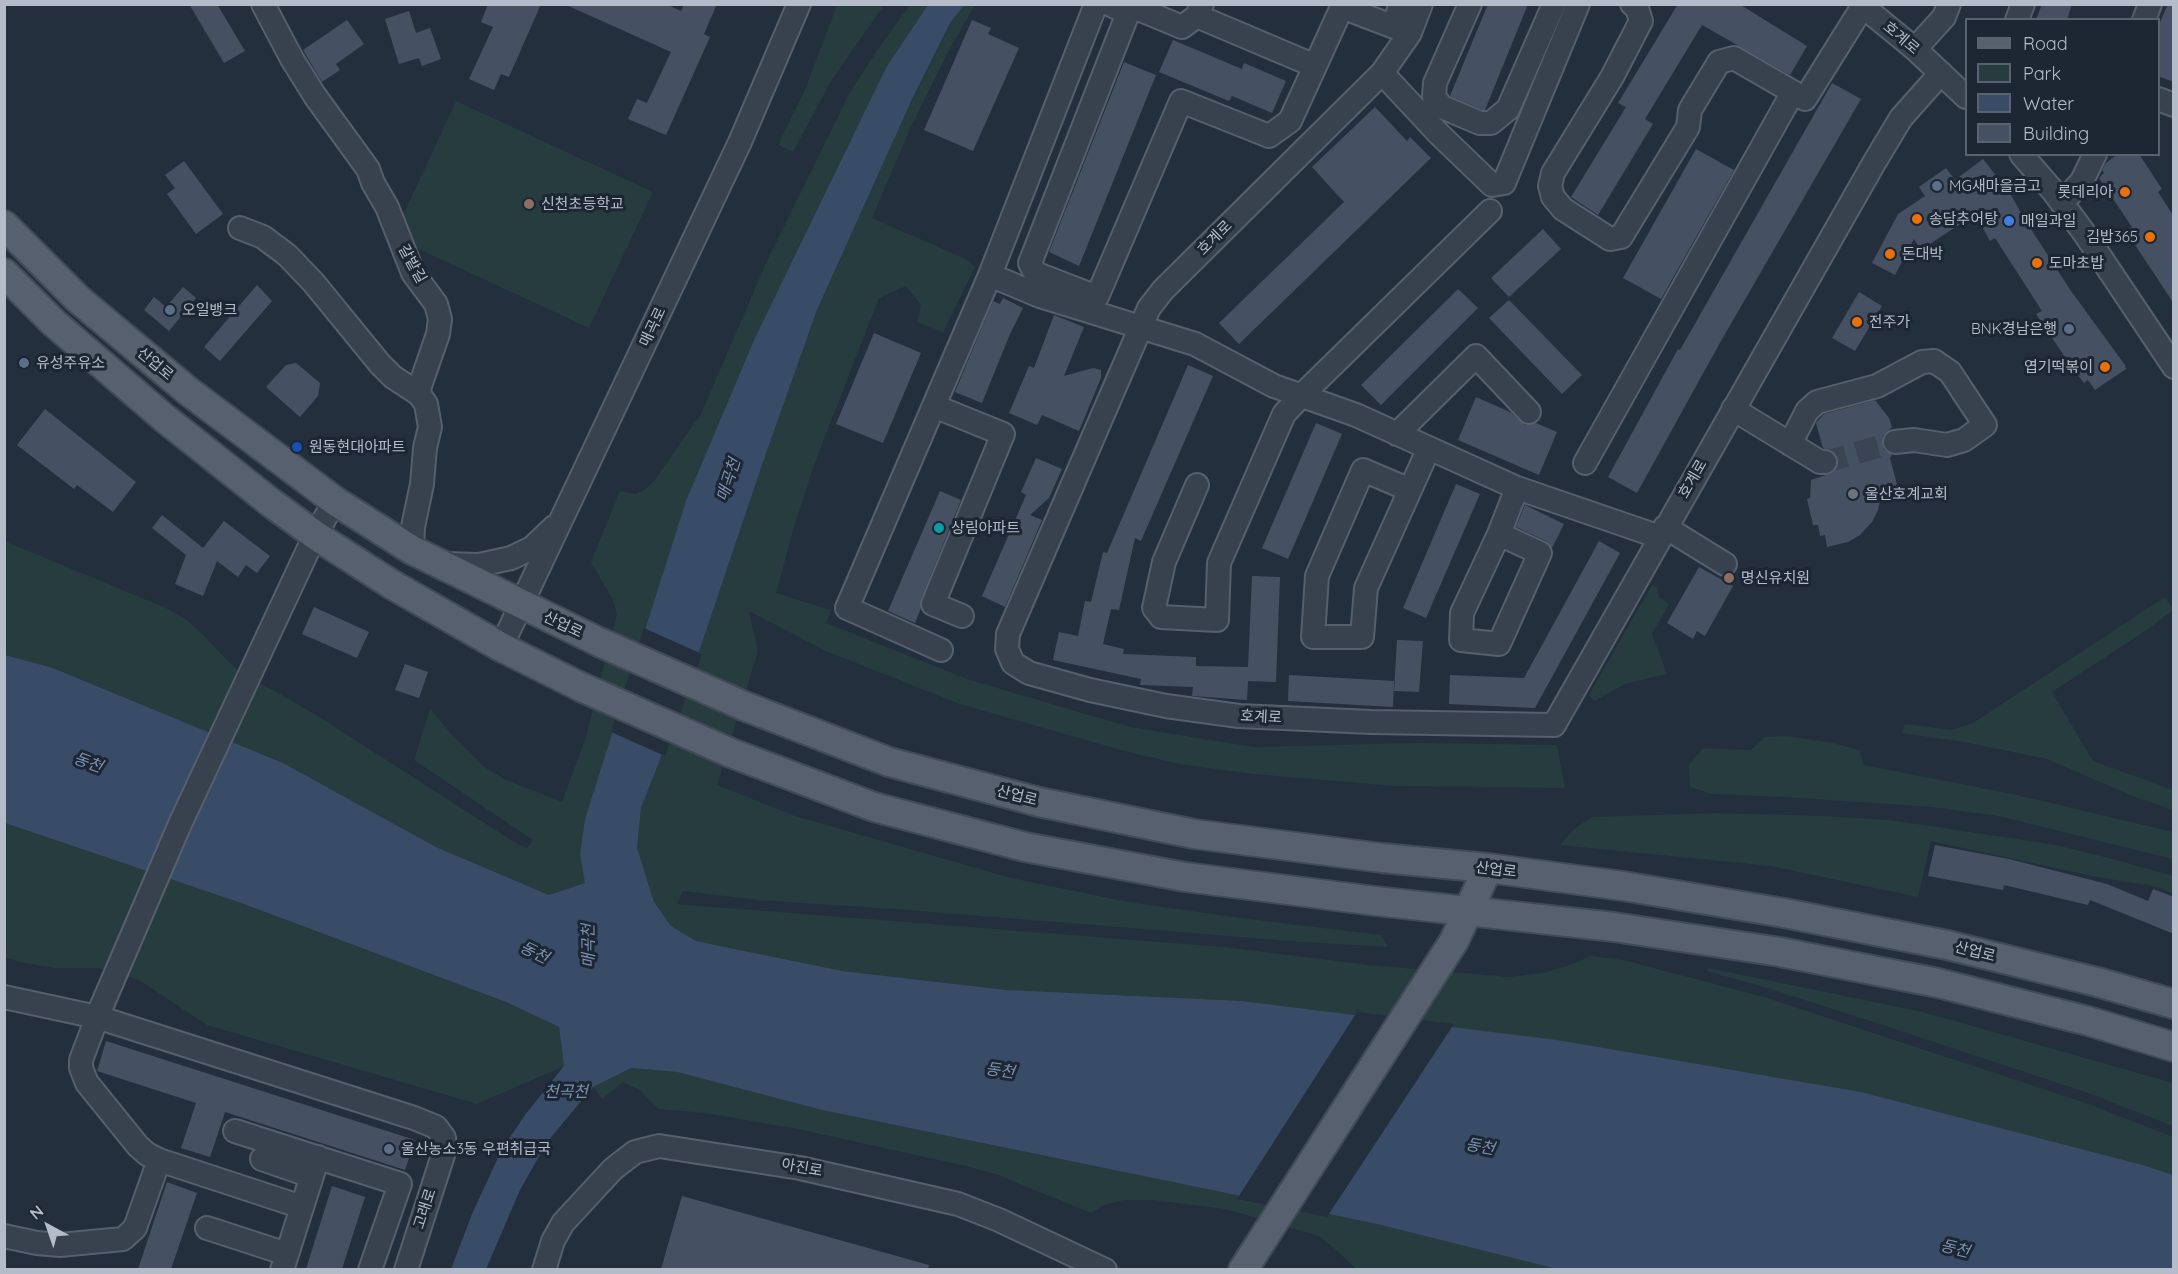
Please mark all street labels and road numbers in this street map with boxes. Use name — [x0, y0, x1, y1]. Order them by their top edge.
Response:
street label: 호계로 — [1879, 18, 1923, 58]
street label: 호계로 — [1194, 217, 1236, 259]
street label: 갈밭길 — [394, 242, 430, 286]
street label: 매곡로 — [636, 304, 670, 350]
street label: 산업로 — [133, 344, 177, 384]
street label: 호계로 — [1675, 457, 1711, 501]
street label: 산업로 — [540, 608, 586, 642]
street label: 호계로 — [1240, 707, 1282, 727]
street label: 산업로 — [995, 782, 1039, 810]
street label: 산업로 — [1474, 859, 1518, 881]
street label: 산업로 — [1953, 938, 1997, 966]
street label: 아진로 — [780, 1156, 824, 1180]
street label: 고래로 — [410, 1187, 440, 1231]

